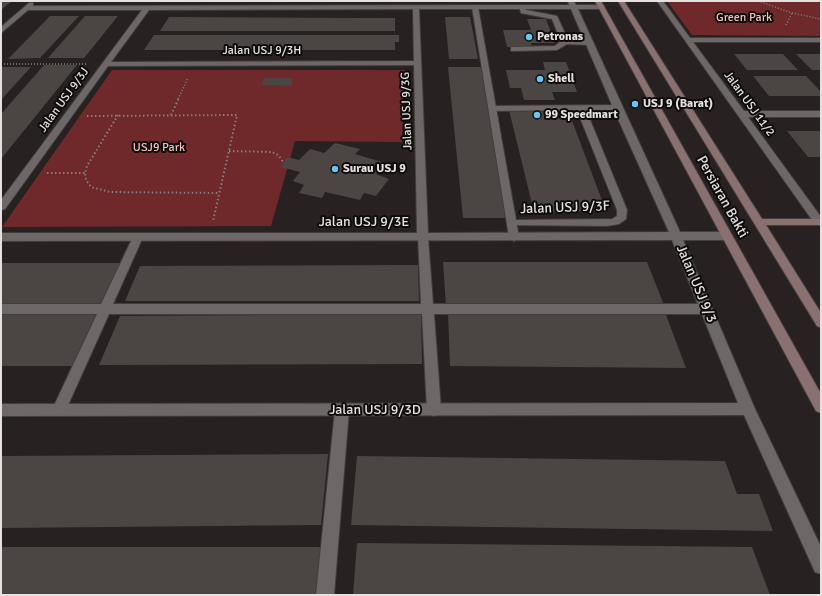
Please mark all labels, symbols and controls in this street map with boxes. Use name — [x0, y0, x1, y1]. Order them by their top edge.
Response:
park label: Green Park — [716, 11, 772, 25]
place label: Petronas — [537, 30, 583, 44]
marker: Petronas — [524, 32, 534, 42]
street label: Jalan USJ 9/3H — [223, 44, 301, 58]
street label: Jalan USJ 9/3J — [36, 65, 92, 135]
street label: Jalan USJ 11/2 — [720, 69, 778, 139]
street label: Jalan USJ 9/3G — [398, 72, 416, 150]
place label: Shell — [548, 72, 575, 86]
marker: Shell — [535, 74, 545, 84]
place label: USJ 9 (Barat) — [643, 97, 713, 111]
marker: USJ 9 (Barat) — [630, 99, 640, 109]
place label: 99 Speedmart — [545, 108, 618, 122]
marker: 99 Speedmart — [532, 110, 542, 120]
park label: USJ9 Park — [133, 141, 185, 155]
street label: Persiaran Bakti — [693, 153, 751, 241]
place label: Surau USJ 9 — [343, 162, 406, 176]
marker: Surau USJ 9 — [330, 164, 340, 174]
street label: Jalan USJ 9/3F — [520, 198, 610, 218]
street label: Jalan USJ 9/3E — [319, 214, 409, 230]
street label: Jalan USJ 9/3 — [672, 243, 720, 325]
street label: Jalan USJ 9/3D — [329, 402, 421, 418]

